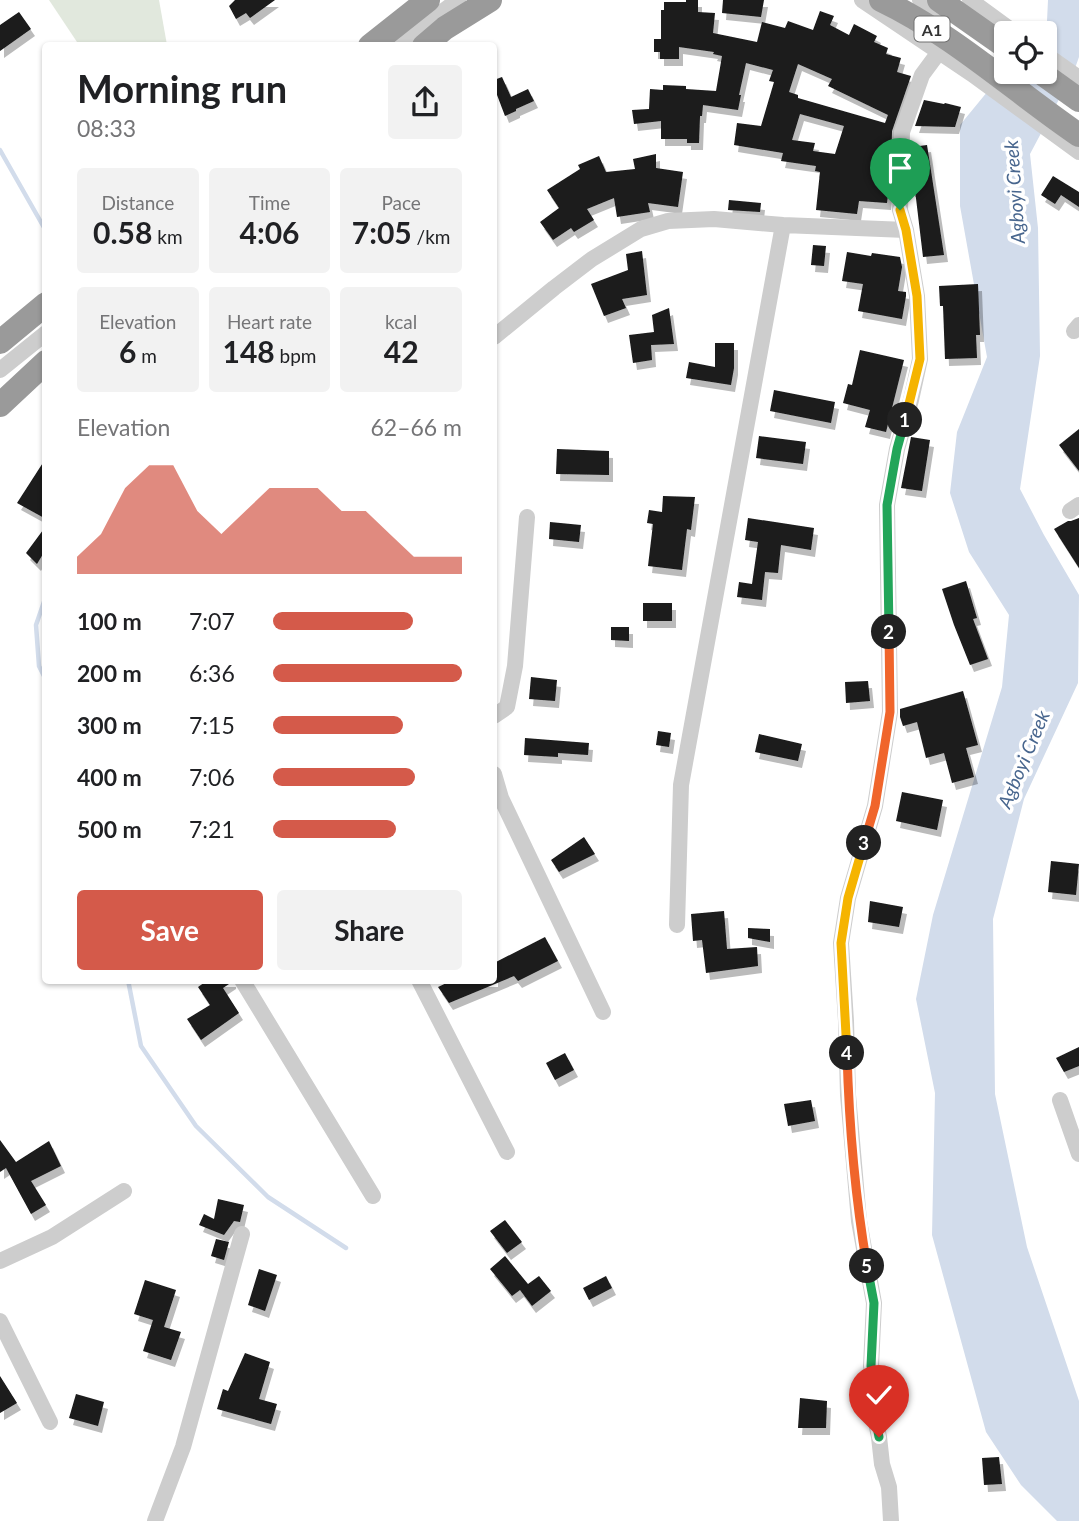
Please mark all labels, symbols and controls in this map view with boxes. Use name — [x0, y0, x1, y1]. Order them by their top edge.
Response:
road number: A1 — [914, 17, 950, 42]
map controls — [994, 21, 1057, 84]
button: locate — [994, 21, 1057, 84]
text: Morning run — [77, 65, 287, 111]
button: share — [388, 65, 462, 139]
text: 08:33 — [77, 114, 136, 142]
pin — [870, 138, 930, 210]
water label: Agboyi Creek — [999, 138, 1029, 246]
icon: arrive — [881, 149, 919, 187]
text: Distance — [101, 191, 174, 214]
text: Time — [249, 191, 290, 214]
text: Pace — [381, 191, 421, 214]
text: 0.58 — [93, 214, 152, 250]
text: 4:06 — [240, 214, 299, 250]
text: 7:05 — [352, 214, 412, 250]
text: km — [152, 225, 183, 248]
text: /km — [412, 225, 450, 248]
text: Elevation — [99, 310, 176, 333]
text: Heart rate — [227, 310, 312, 333]
text: kcal — [385, 310, 417, 333]
text: 6 — [119, 333, 136, 369]
text: 148 — [223, 333, 275, 369]
text: 42 — [384, 333, 419, 369]
text: m — [136, 344, 157, 367]
text: bpm — [275, 344, 316, 367]
pin: 1 — [888, 402, 922, 438]
text: 1 — [899, 408, 910, 431]
text: Elevation — [77, 413, 170, 441]
text: 62–66 m — [370, 413, 462, 441]
text: 100 m — [77, 607, 142, 635]
text: 7:07 — [189, 607, 235, 635]
pin: 2 — [872, 614, 906, 650]
text: 2 — [883, 620, 894, 643]
text: 200 m — [77, 659, 142, 687]
text: 6:36 — [189, 659, 235, 687]
water label: Agboyi Creek — [992, 706, 1054, 812]
text: 300 m — [77, 711, 142, 739]
text: 7:15 — [189, 711, 235, 739]
text: 400 m — [77, 763, 142, 791]
text: 7:06 — [189, 763, 235, 791]
text: 500 m — [77, 815, 142, 843]
text: 7:21 — [189, 815, 235, 843]
pin: 3 — [846, 826, 882, 860]
text: 3 — [858, 831, 869, 854]
button: Save — [77, 890, 263, 970]
button: Share — [277, 890, 462, 970]
pin: 4 — [830, 1036, 864, 1070]
text: 4 — [841, 1041, 852, 1064]
pin: 5 — [850, 1248, 884, 1284]
text: 5 — [861, 1254, 872, 1277]
pin — [849, 1365, 909, 1437]
icon: check — [860, 1376, 898, 1414]

